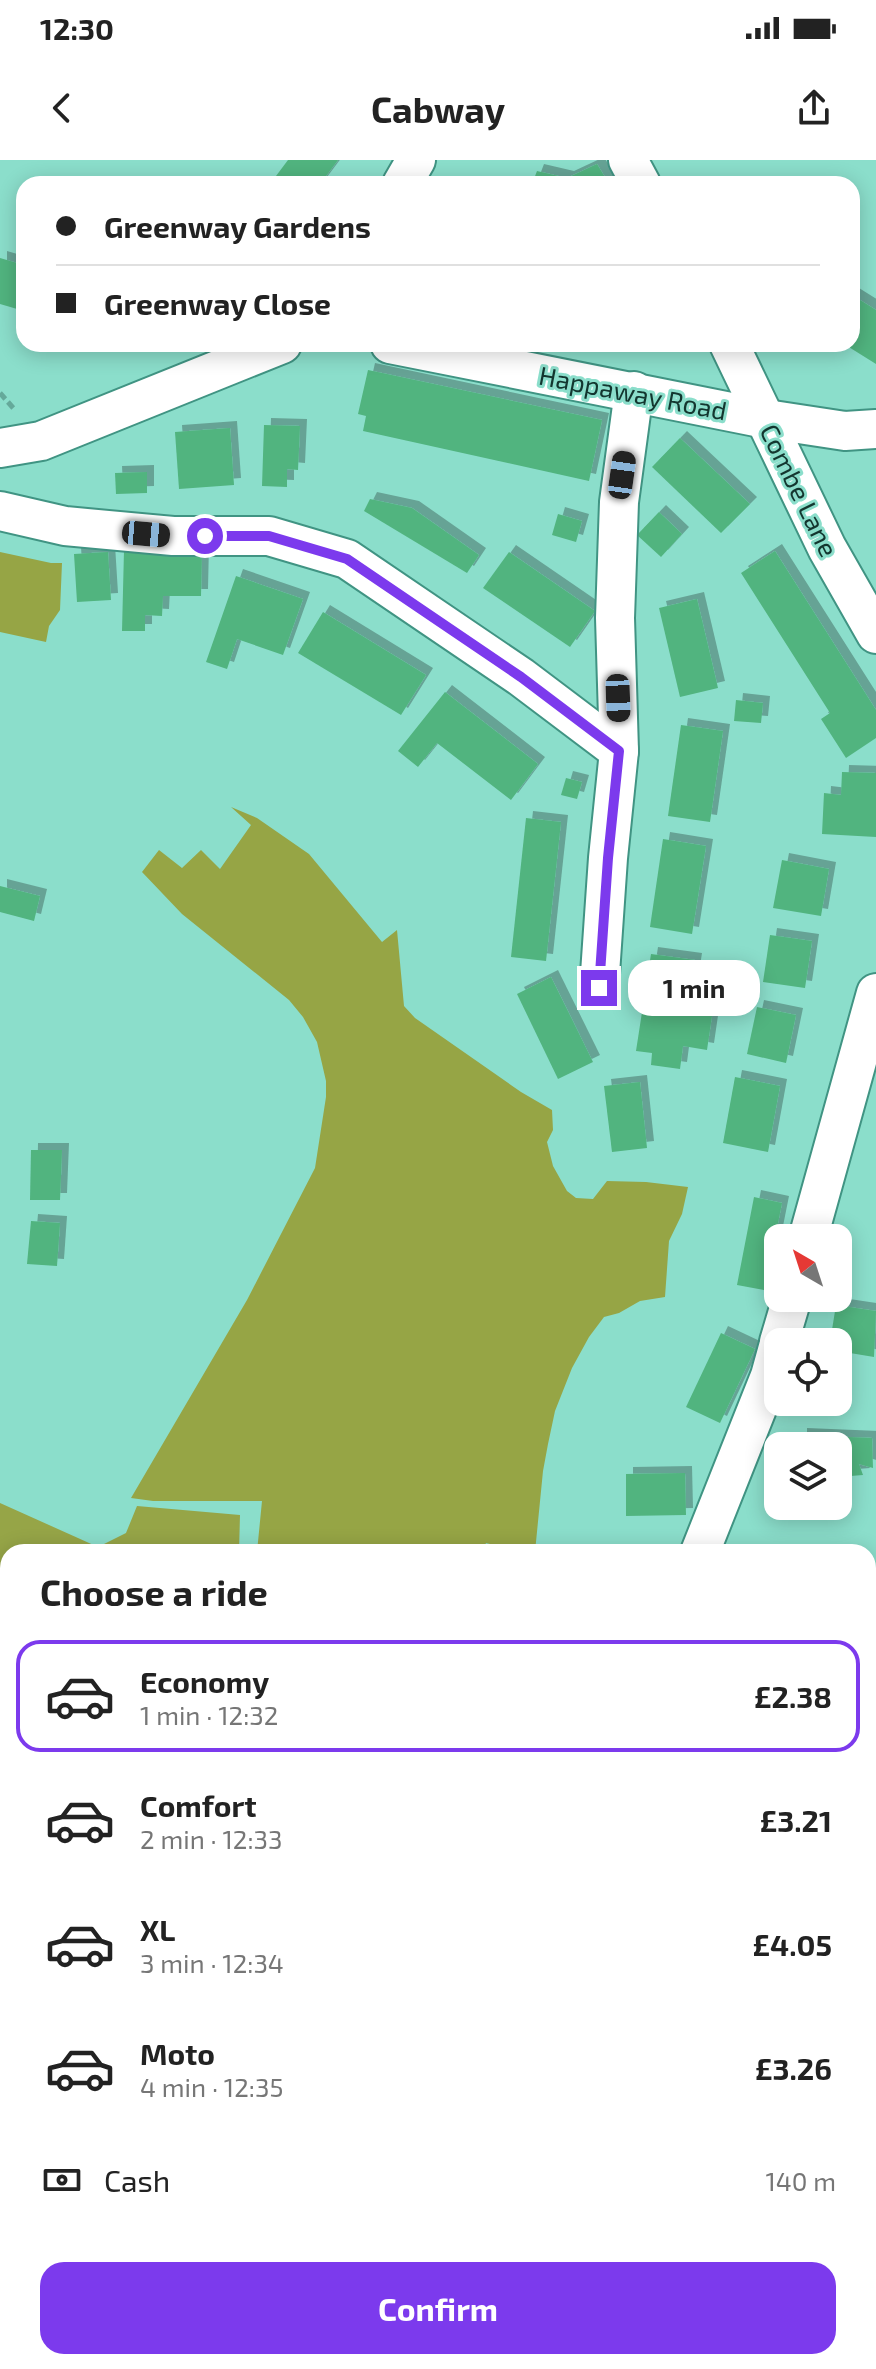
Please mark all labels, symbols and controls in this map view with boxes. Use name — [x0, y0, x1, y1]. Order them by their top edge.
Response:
text: 12:30 — [40, 10, 114, 46]
icon: back — [40, 86, 84, 130]
icon: share — [792, 86, 836, 130]
text: Cabway — [371, 87, 505, 130]
text: Greenway Gardens — [104, 208, 371, 244]
text: Greenway Close — [104, 285, 331, 321]
street label: Happaway Road — [537, 359, 729, 425]
street label: Combe Lane — [755, 419, 845, 561]
car — [607, 450, 637, 500]
route start — [187, 518, 223, 554]
car — [121, 520, 171, 548]
car — [605, 674, 631, 722]
callout: 1 min — [627, 960, 759, 1016]
route end — [581, 970, 617, 1006]
text: 1 min — [663, 972, 725, 1003]
north arrow — [764, 1224, 852, 1312]
map controls — [764, 1224, 852, 1520]
button: locate — [764, 1328, 852, 1416]
button: layers — [764, 1432, 852, 1520]
text: Choose a ride — [40, 1570, 268, 1613]
icon: car — [44, 1660, 116, 1732]
text: Economy — [140, 1663, 269, 1699]
text: £2.38 — [754, 1678, 832, 1714]
text: 1 min · 12:32 — [140, 1699, 278, 1730]
icon: car — [44, 1784, 116, 1856]
text: Comfort — [140, 1787, 257, 1823]
text: £3.21 — [760, 1802, 832, 1838]
text: 2 min · 12:33 — [140, 1823, 282, 1854]
icon: car — [44, 1908, 116, 1980]
text: XL — [140, 1911, 175, 1947]
text: £4.05 — [753, 1926, 832, 1962]
text: 3 min · 12:34 — [140, 1947, 284, 1978]
icon: car — [44, 2032, 116, 2104]
text: Moto — [140, 2035, 215, 2071]
text: £3.26 — [755, 2050, 832, 2086]
text: 4 min · 12:35 — [140, 2071, 283, 2102]
icon: cash — [40, 2158, 84, 2202]
text: Cash — [104, 2162, 170, 2198]
text: 140 m — [765, 2165, 836, 2196]
button: Confirm — [40, 2262, 836, 2354]

